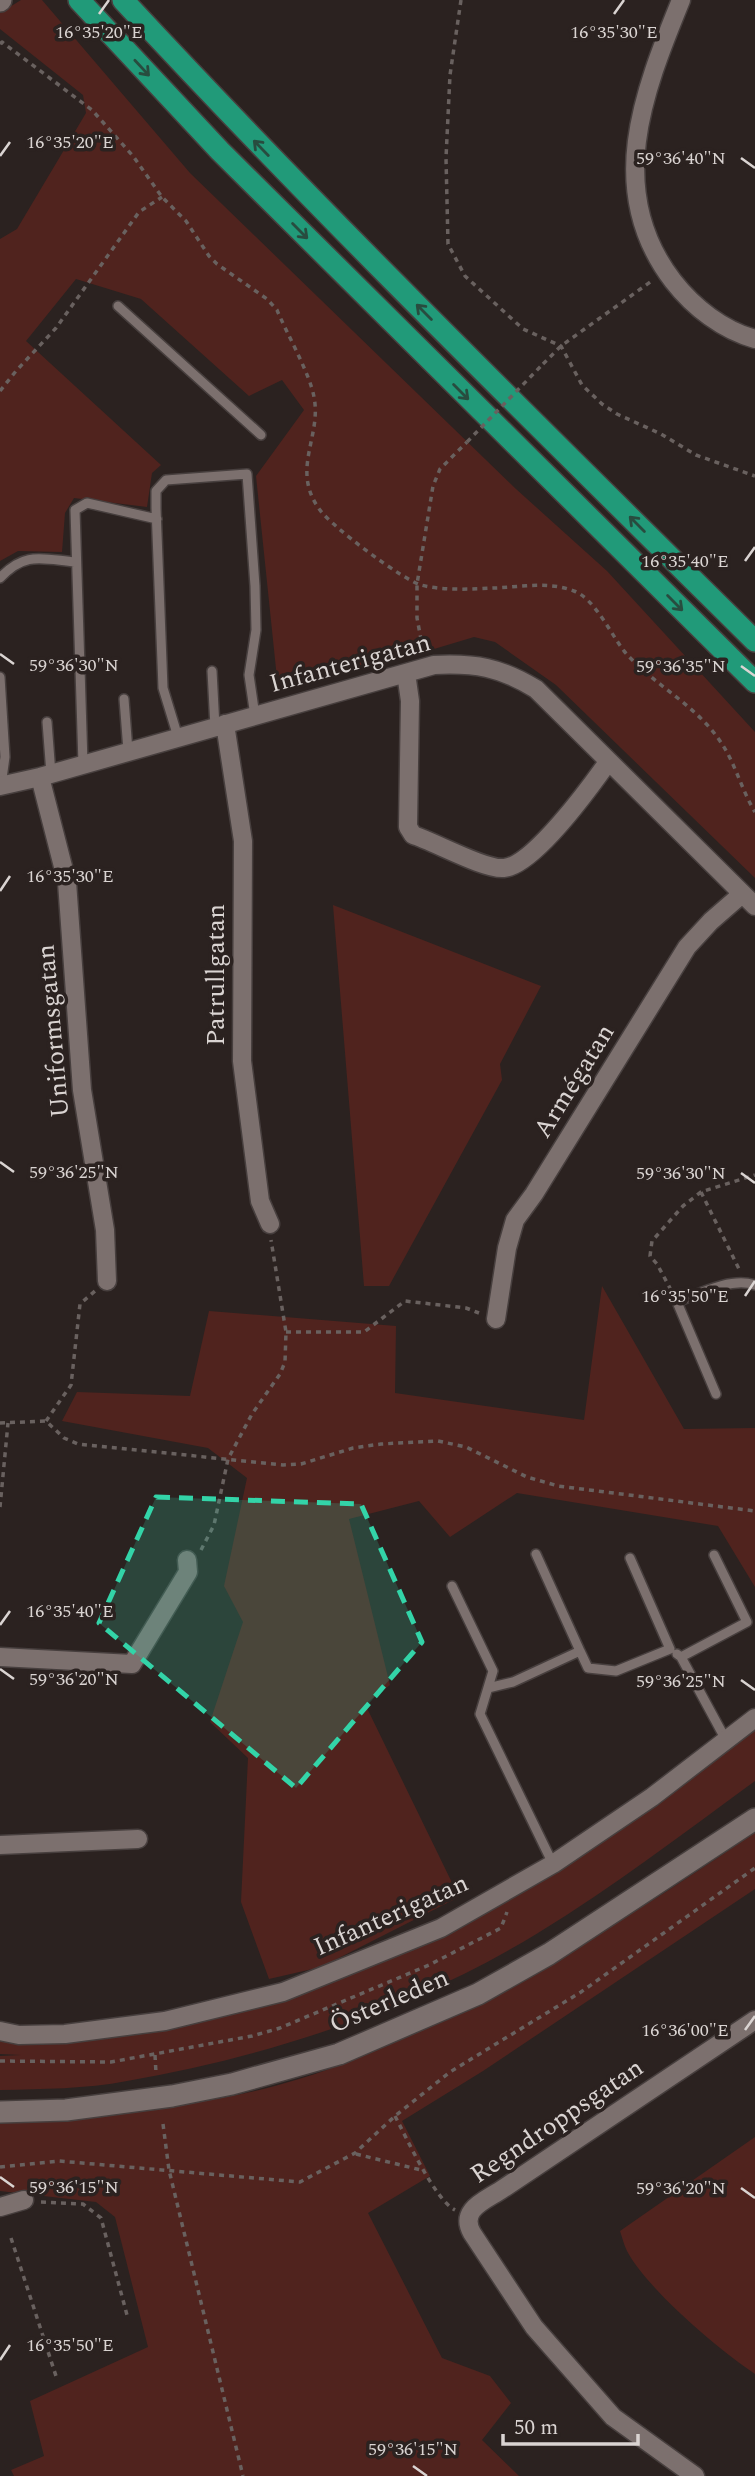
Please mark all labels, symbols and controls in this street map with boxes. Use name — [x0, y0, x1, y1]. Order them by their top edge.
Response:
text: 16°35'20"E — [55, 19, 143, 46]
text: 16°35'30"E — [570, 19, 658, 46]
one-way arrow — [134, 59, 151, 76]
text: 16°35'20"E — [26, 129, 114, 156]
one-way arrow — [252, 139, 269, 156]
text: 59°36'40"N — [636, 145, 726, 172]
one-way arrow — [292, 222, 309, 239]
one-way arrow — [415, 304, 432, 321]
one-way arrow — [453, 383, 470, 400]
one-way arrow — [629, 516, 646, 533]
text: 16°35'40"E — [641, 548, 729, 575]
one-way arrow — [667, 595, 684, 612]
street label: Infanterigatan — [265, 622, 435, 704]
text: 59°36'30"N — [29, 652, 119, 679]
text: 59°36'35"N — [636, 653, 726, 680]
text: 16°35'30"E — [26, 863, 114, 890]
street label: Patrullgatan — [196, 904, 236, 1046]
street label: Uniformsgatan — [25, 943, 81, 1119]
street label: Armégatan — [523, 1016, 625, 1146]
text: 59°36'25"N — [29, 1159, 119, 1186]
text: 59°36'30"N — [636, 1160, 726, 1187]
text: 16°35'50"E — [641, 1283, 729, 1310]
text: 16°35'40"E — [26, 1598, 114, 1625]
text: 59°36'20"N — [29, 1666, 119, 1693]
text: 59°36'25"N — [636, 1668, 726, 1695]
street label: Infanterigatan — [307, 1863, 475, 1967]
street label: Österleden — [323, 1958, 455, 2044]
text: 16°36'00"E — [641, 2017, 729, 2044]
street label: Regndroppsgatan — [462, 2048, 652, 2194]
text: 59°36'15"N — [29, 2174, 119, 2201]
text: 59°36'20"N — [636, 2175, 726, 2202]
text: 16°35'50"E — [26, 2332, 114, 2359]
scale bar — [503, 2402, 638, 2446]
text: 50 m — [514, 2412, 558, 2444]
text: 59°36'15"N — [368, 2436, 458, 2463]

